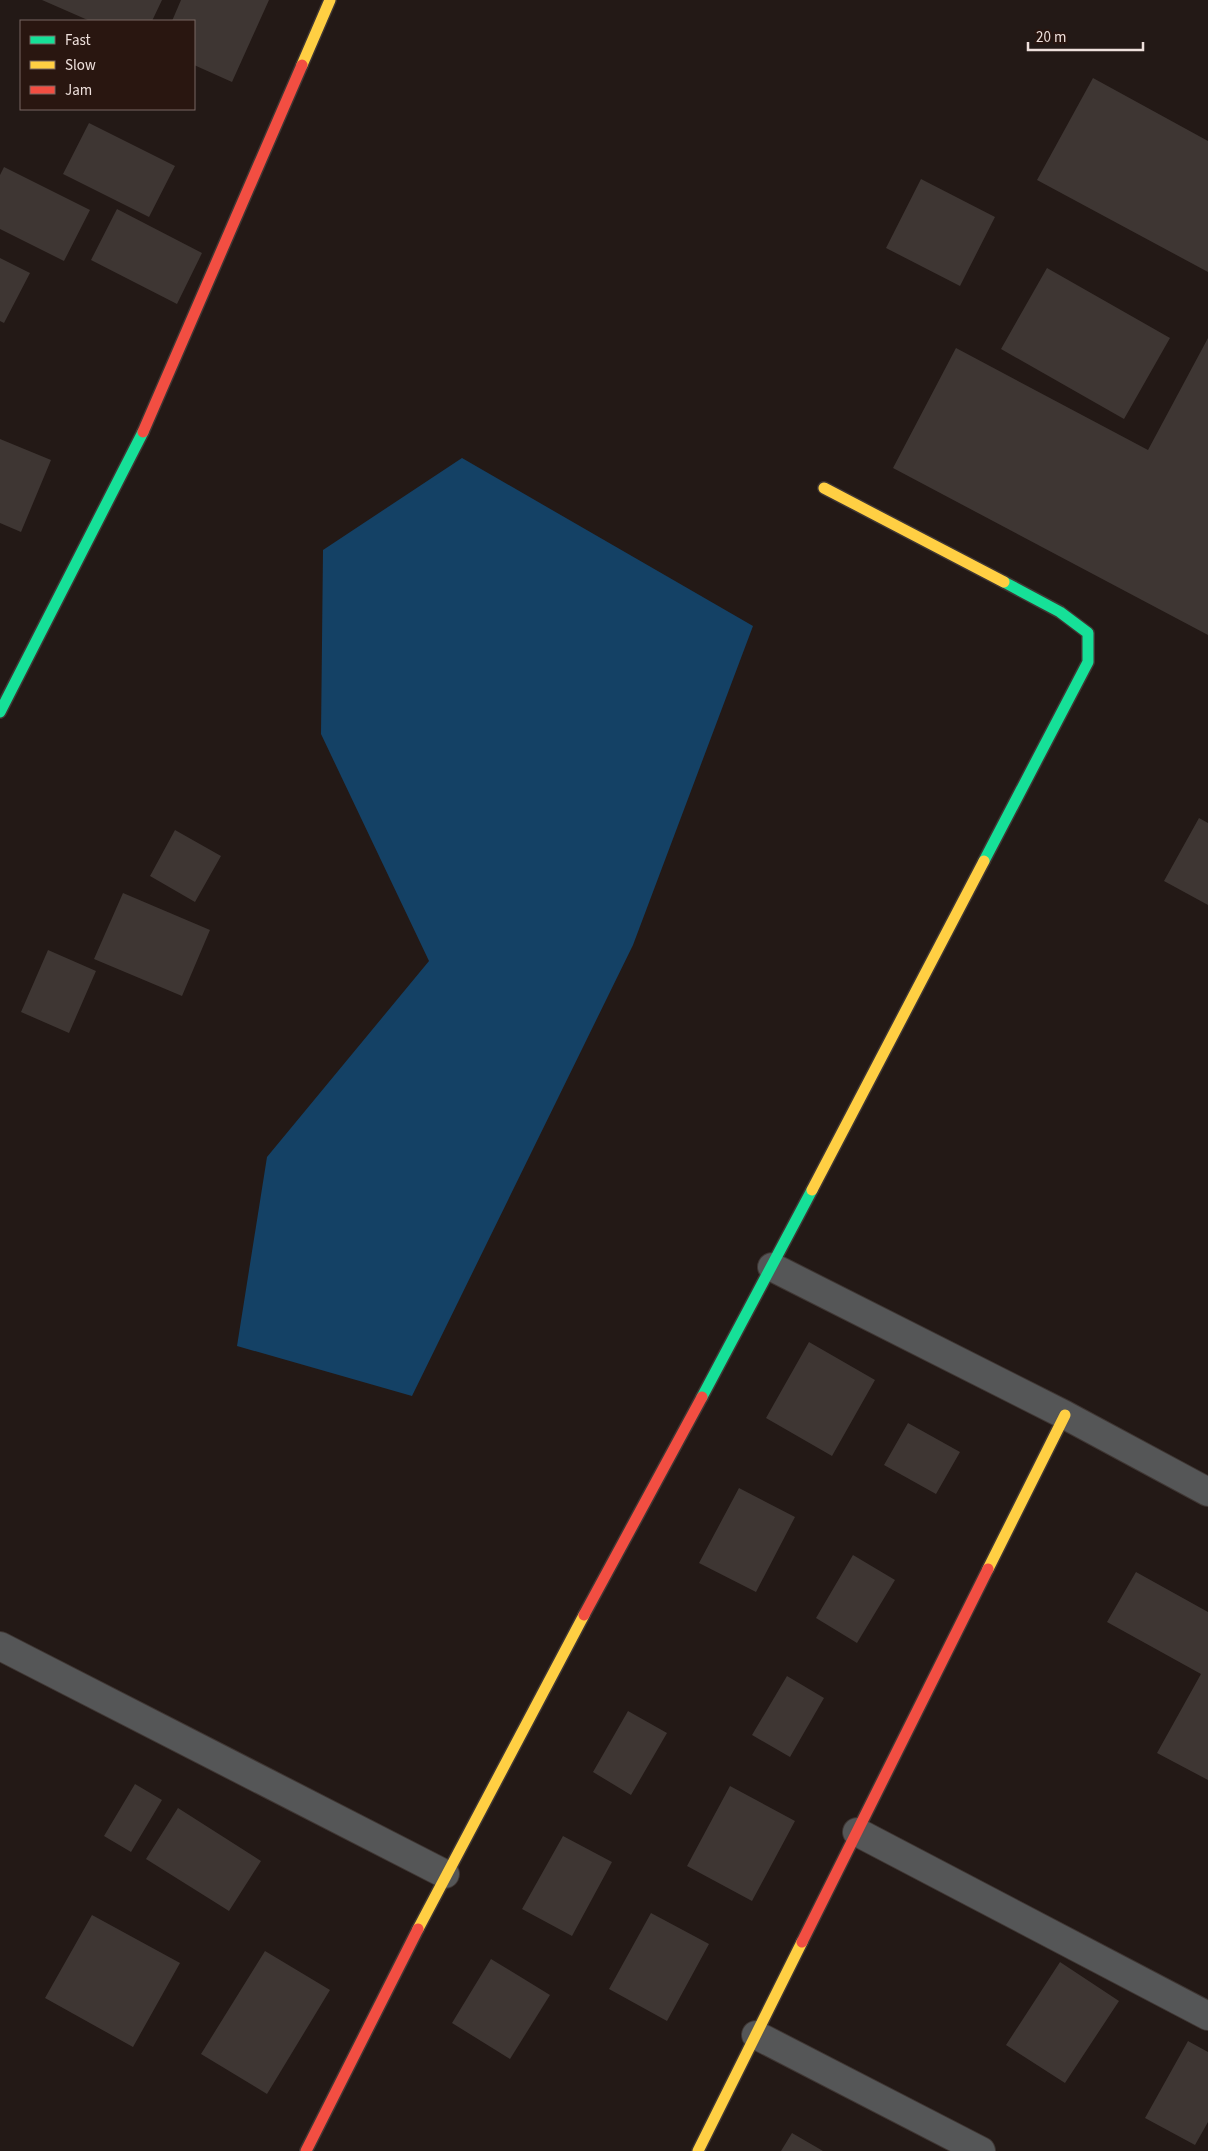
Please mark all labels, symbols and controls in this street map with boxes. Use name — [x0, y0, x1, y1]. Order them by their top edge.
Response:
legend — [20, 20, 195, 110]
scale bar — [1028, 20, 1143, 52]
text: 20 m — [1036, 27, 1066, 48]
text: Fast — [65, 30, 91, 51]
text: Slow — [65, 55, 96, 76]
text: Jam — [65, 80, 92, 101]

